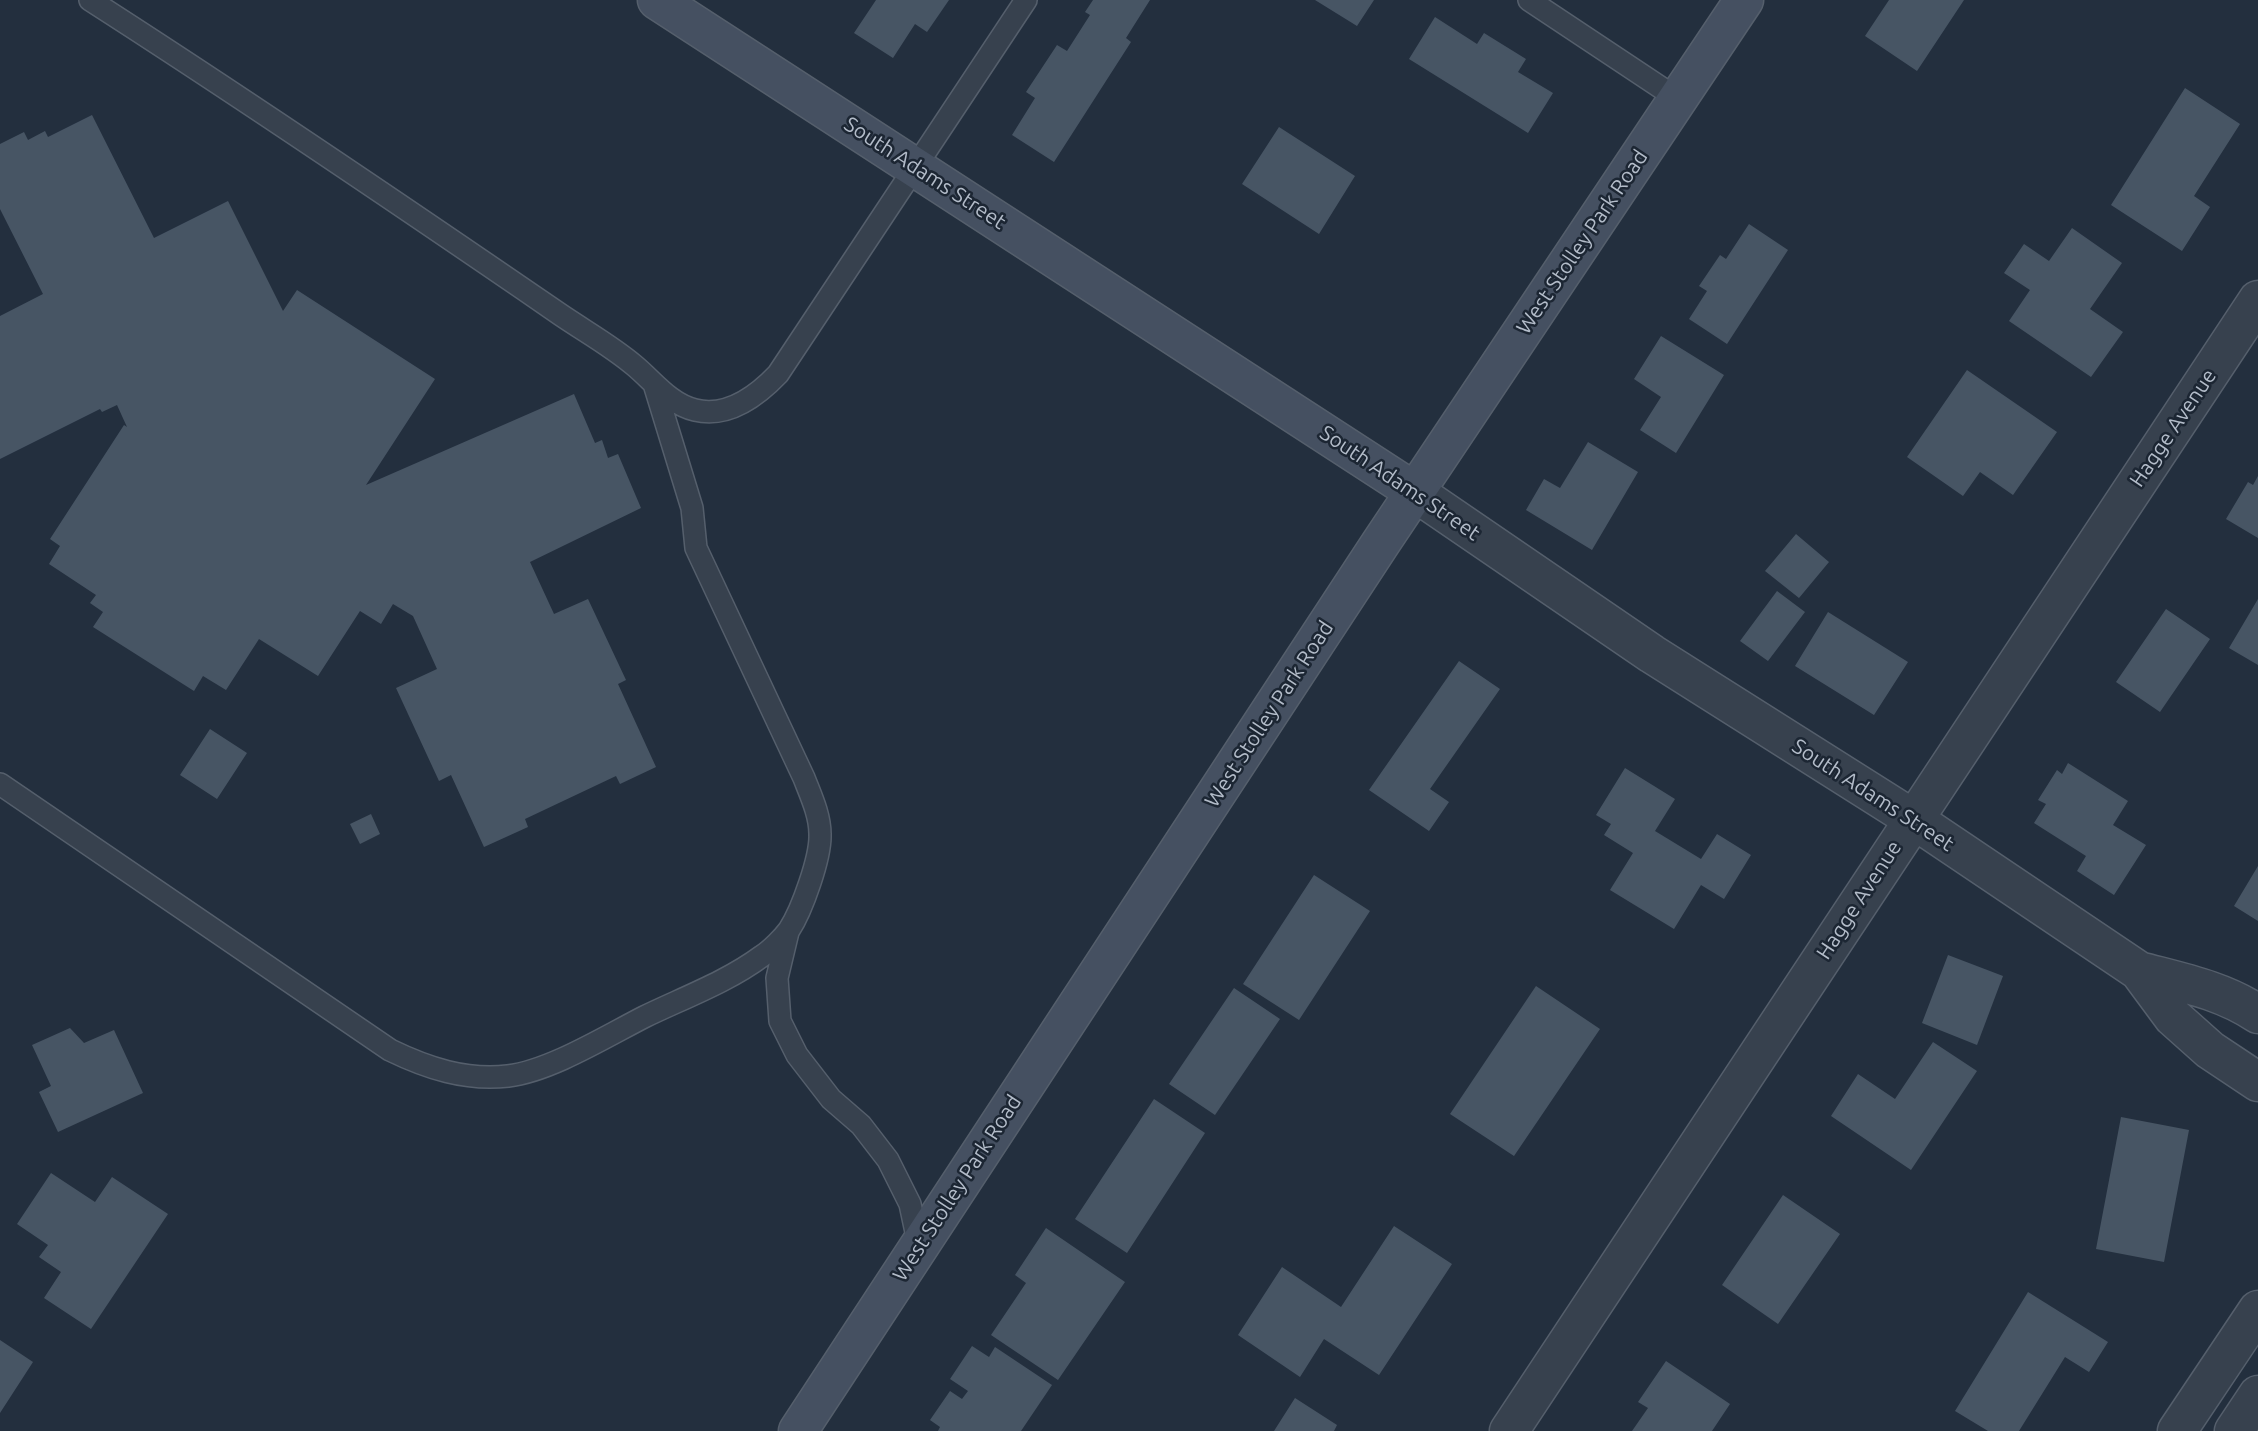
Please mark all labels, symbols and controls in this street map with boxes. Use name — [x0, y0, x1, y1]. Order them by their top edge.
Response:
street label: South Adams Street — [839, 111, 1011, 235]
street label: West Stolley Park Road — [1511, 145, 1653, 339]
street label: Hagge Avenue — [2124, 364, 2222, 492]
street label: South Adams Street — [1315, 420, 1485, 546]
street label: West Stolley Park Road — [1199, 616, 1339, 812]
street label: South Adams Street — [1787, 733, 1959, 857]
street label: Hagge Avenue — [1811, 836, 1907, 964]
street label: West Stolley Park Road — [887, 1090, 1027, 1286]

